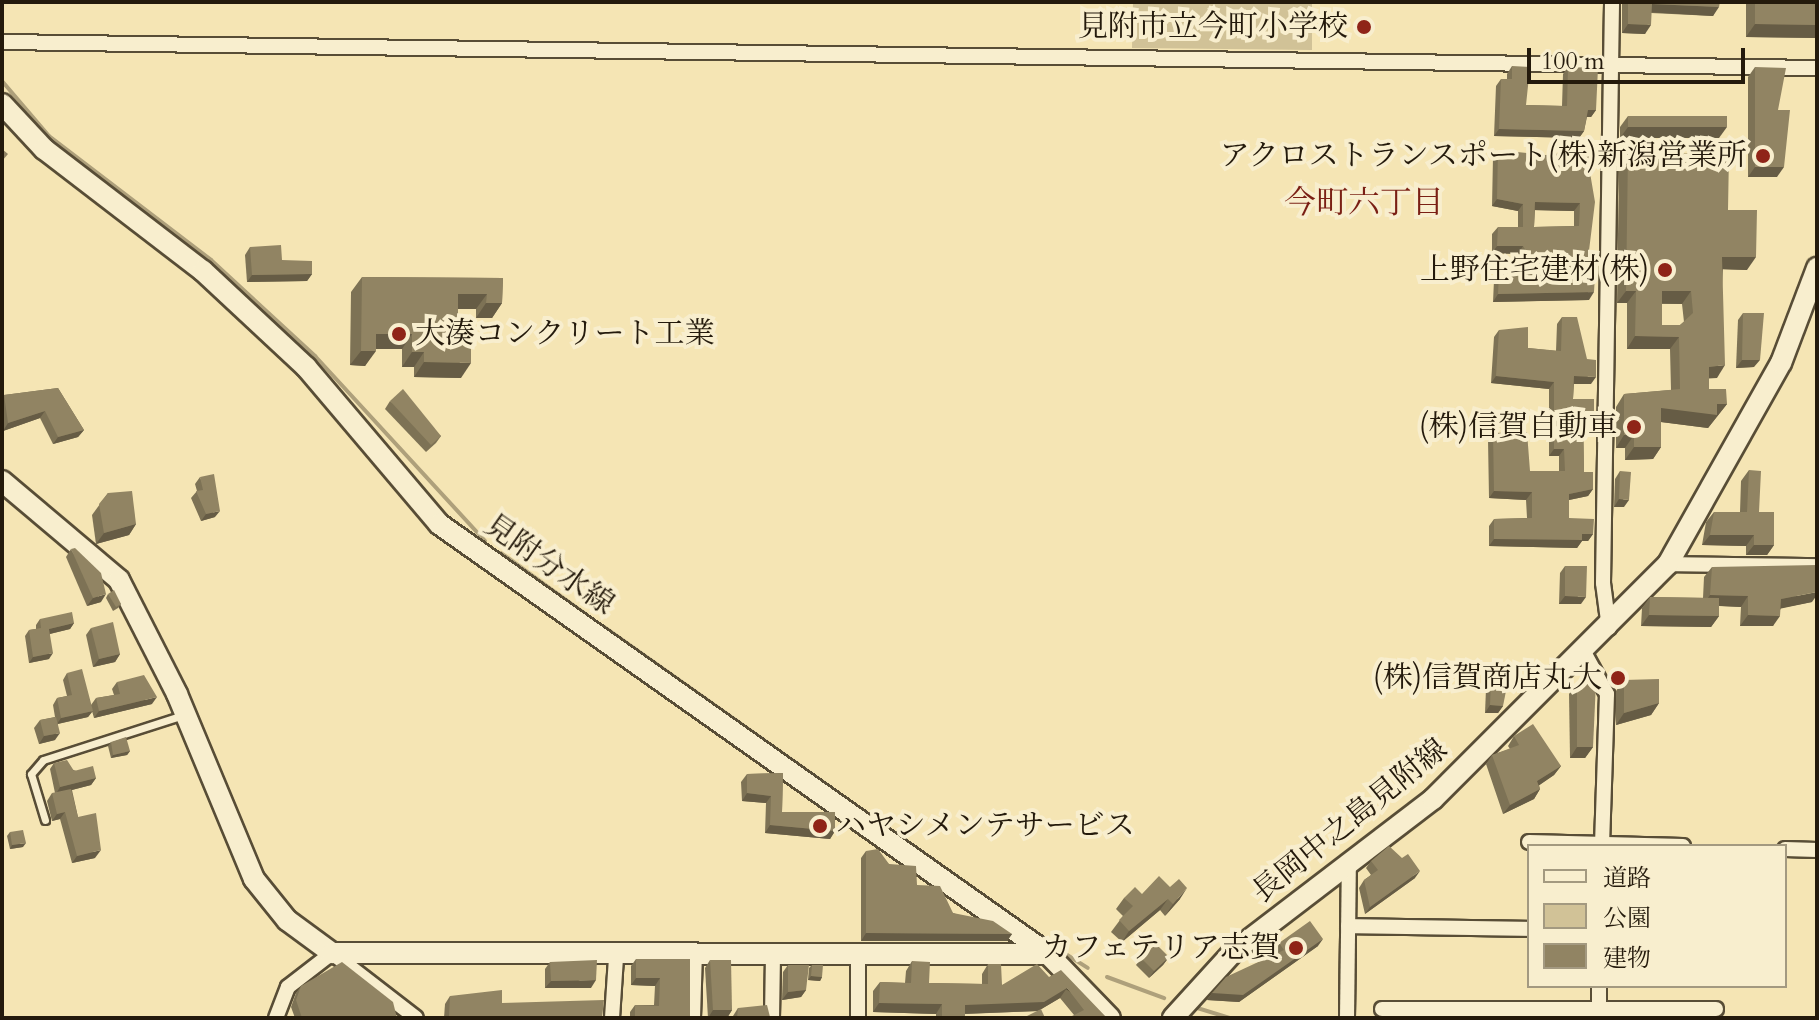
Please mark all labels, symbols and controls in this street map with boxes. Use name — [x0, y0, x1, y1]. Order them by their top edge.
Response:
place label: 見附市立今町小学校 — [1078, 9, 1348, 45]
marker: 見附市立今町小学校 — [1355, 18, 1373, 36]
scale bar — [1531, 32, 1749, 82]
text: 100 m — [1541, 45, 1605, 78]
place label: アクロストランスポート(株)新潟営業所 — [1218, 138, 1747, 174]
marker: アクロストランスポート(株)新潟営業所 — [1754, 147, 1772, 165]
district label: 今町六丁目 — [1284, 184, 1444, 222]
place label: 上野住宅建材(株) — [1420, 252, 1649, 288]
marker: 上野住宅建材(株) — [1656, 261, 1674, 279]
place label: 大湊コンクリート工業 — [415, 316, 715, 352]
marker: 大湊コンクリート工業 — [390, 325, 408, 343]
place label: (株)信賀自動車 — [1419, 409, 1618, 445]
marker: (株)信賀自動車 — [1625, 418, 1643, 436]
street label: 見附分水線 — [477, 507, 621, 623]
place label: (株)信賀商店丸大 — [1373, 660, 1602, 696]
marker: (株)信賀商店丸大 — [1609, 669, 1627, 687]
street label: 長岡中之島見附線 — [1245, 731, 1455, 911]
place label: ハヤシメンテサービス — [836, 808, 1136, 844]
marker: ハヤシメンテサービス — [811, 817, 829, 835]
legend — [1527, 844, 1787, 988]
text: 道路 — [1603, 862, 1651, 895]
text: 公園 — [1603, 902, 1651, 935]
place label: カフェテリア志賀 — [1040, 930, 1280, 966]
marker: カフェテリア志賀 — [1287, 939, 1305, 957]
text: 建物 — [1603, 942, 1651, 975]

